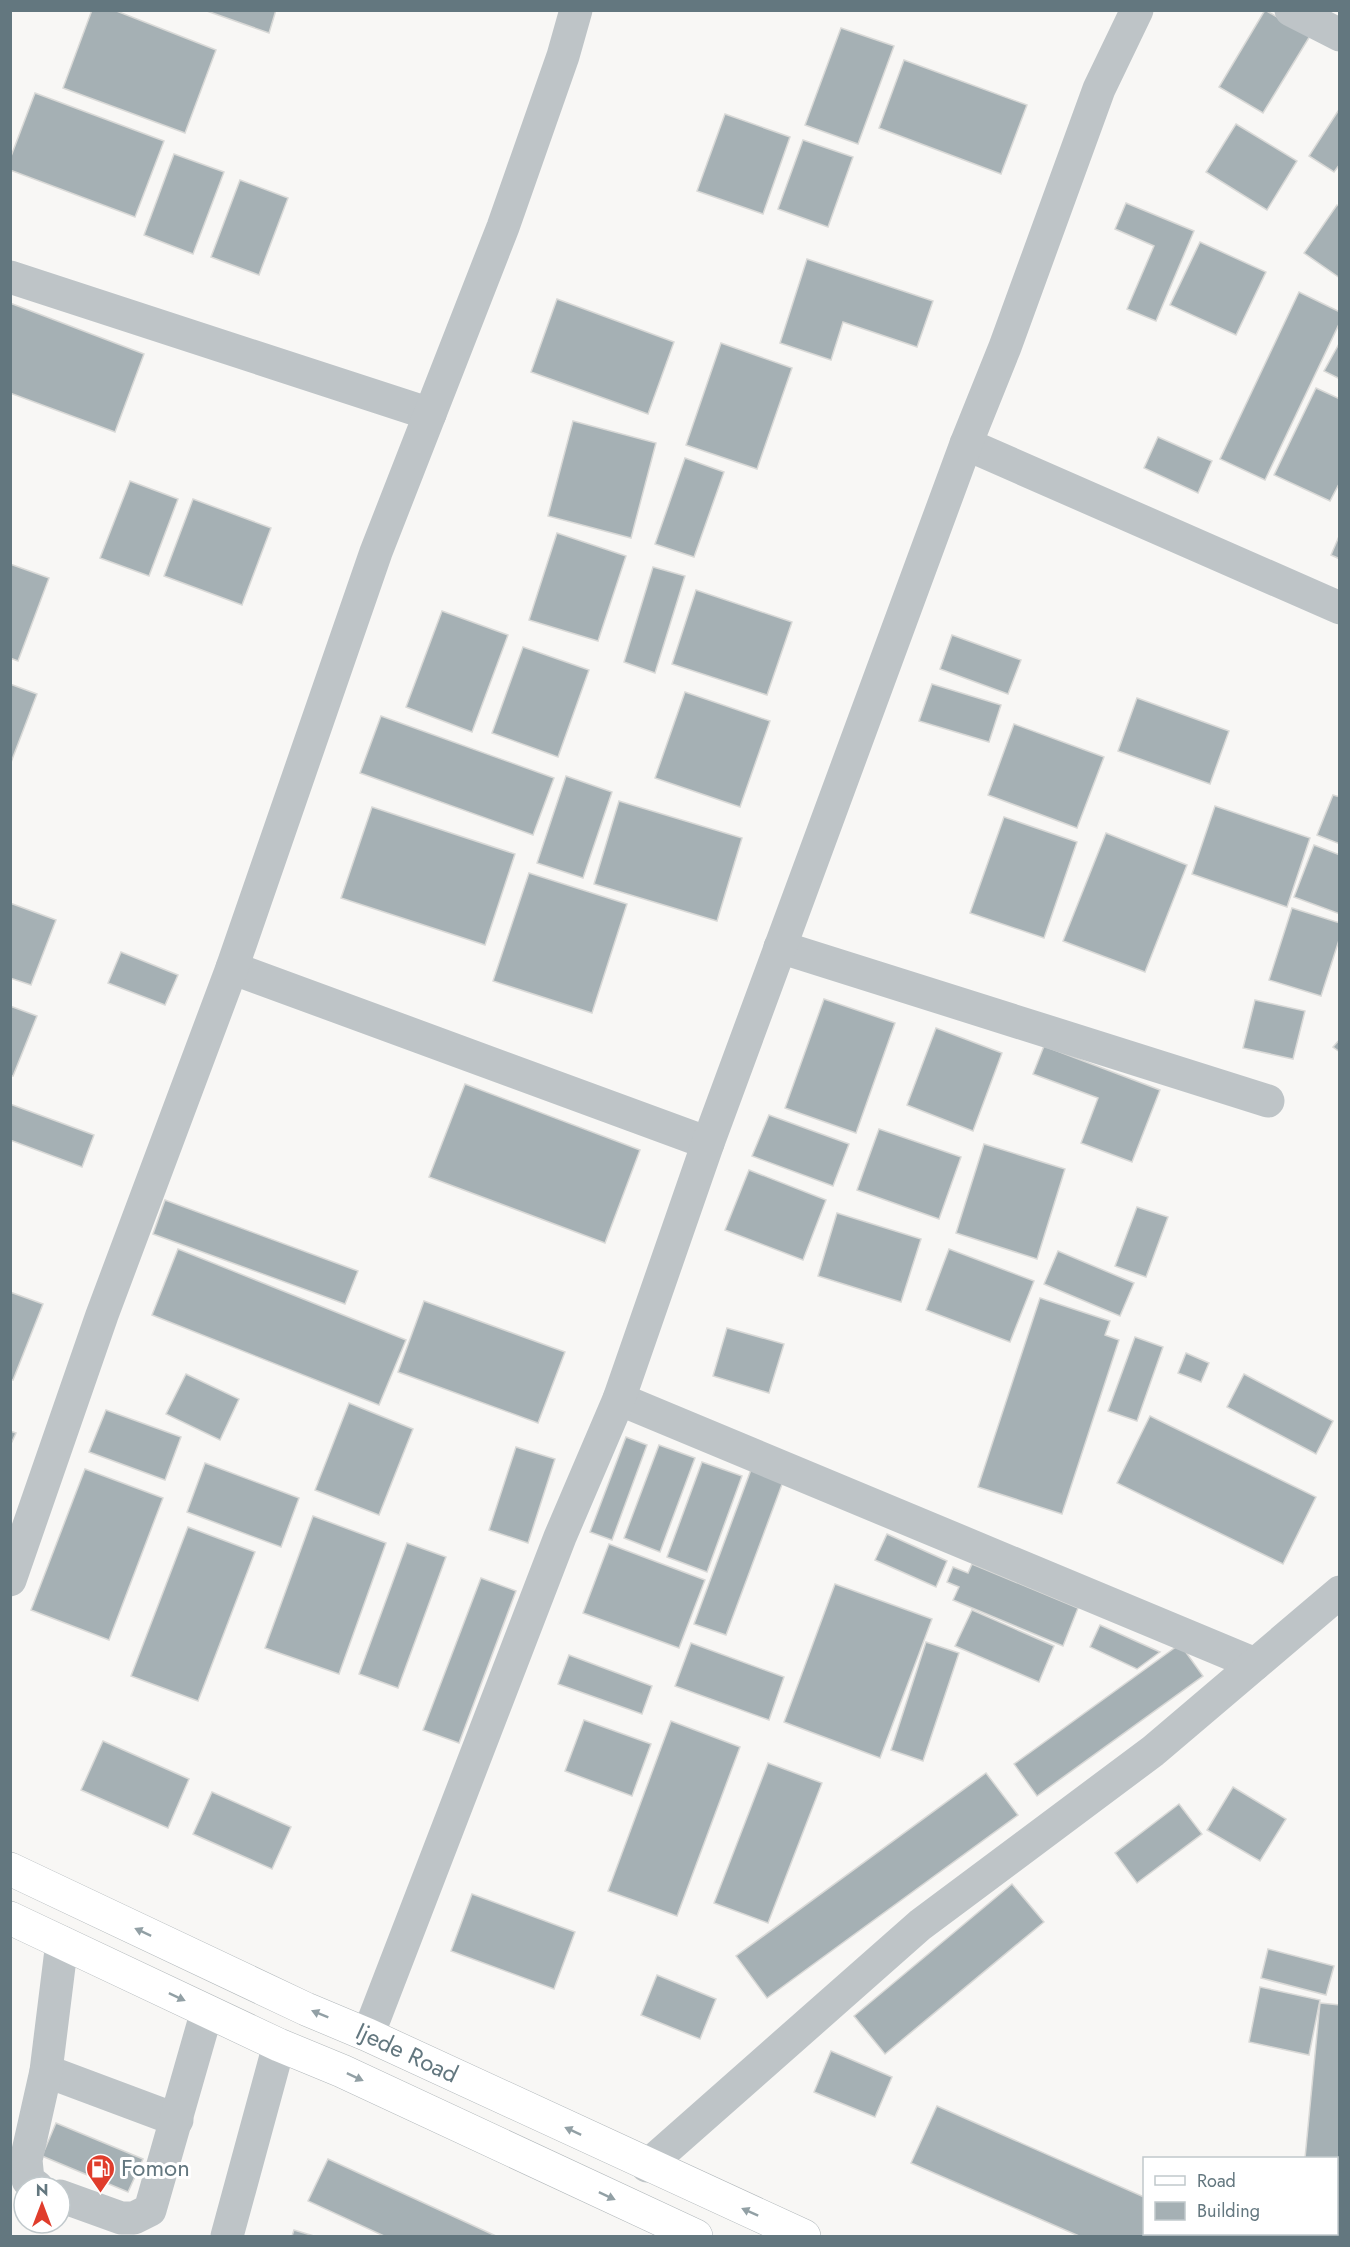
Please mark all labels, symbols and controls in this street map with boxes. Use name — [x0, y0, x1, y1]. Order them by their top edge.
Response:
one-way arrow — [134, 1927, 152, 1937]
one-way arrow — [169, 1993, 186, 2002]
one-way arrow — [310, 2009, 328, 2019]
street label: Ijede Road — [350, 2014, 464, 2091]
one-way arrow — [346, 2073, 363, 2082]
one-way arrow — [565, 2126, 582, 2135]
place label: Fomon — [121, 2150, 190, 2185]
fuel station icon: Fomon — [84, 2152, 116, 2194]
legend — [1143, 2157, 1338, 2235]
text: Road — [1197, 2168, 1236, 2194]
north arrow — [12, 2175, 72, 2235]
text: N — [36, 2179, 48, 2202]
one-way arrow — [599, 2191, 616, 2200]
text: Building — [1197, 2198, 1260, 2224]
one-way arrow — [742, 2208, 759, 2217]

